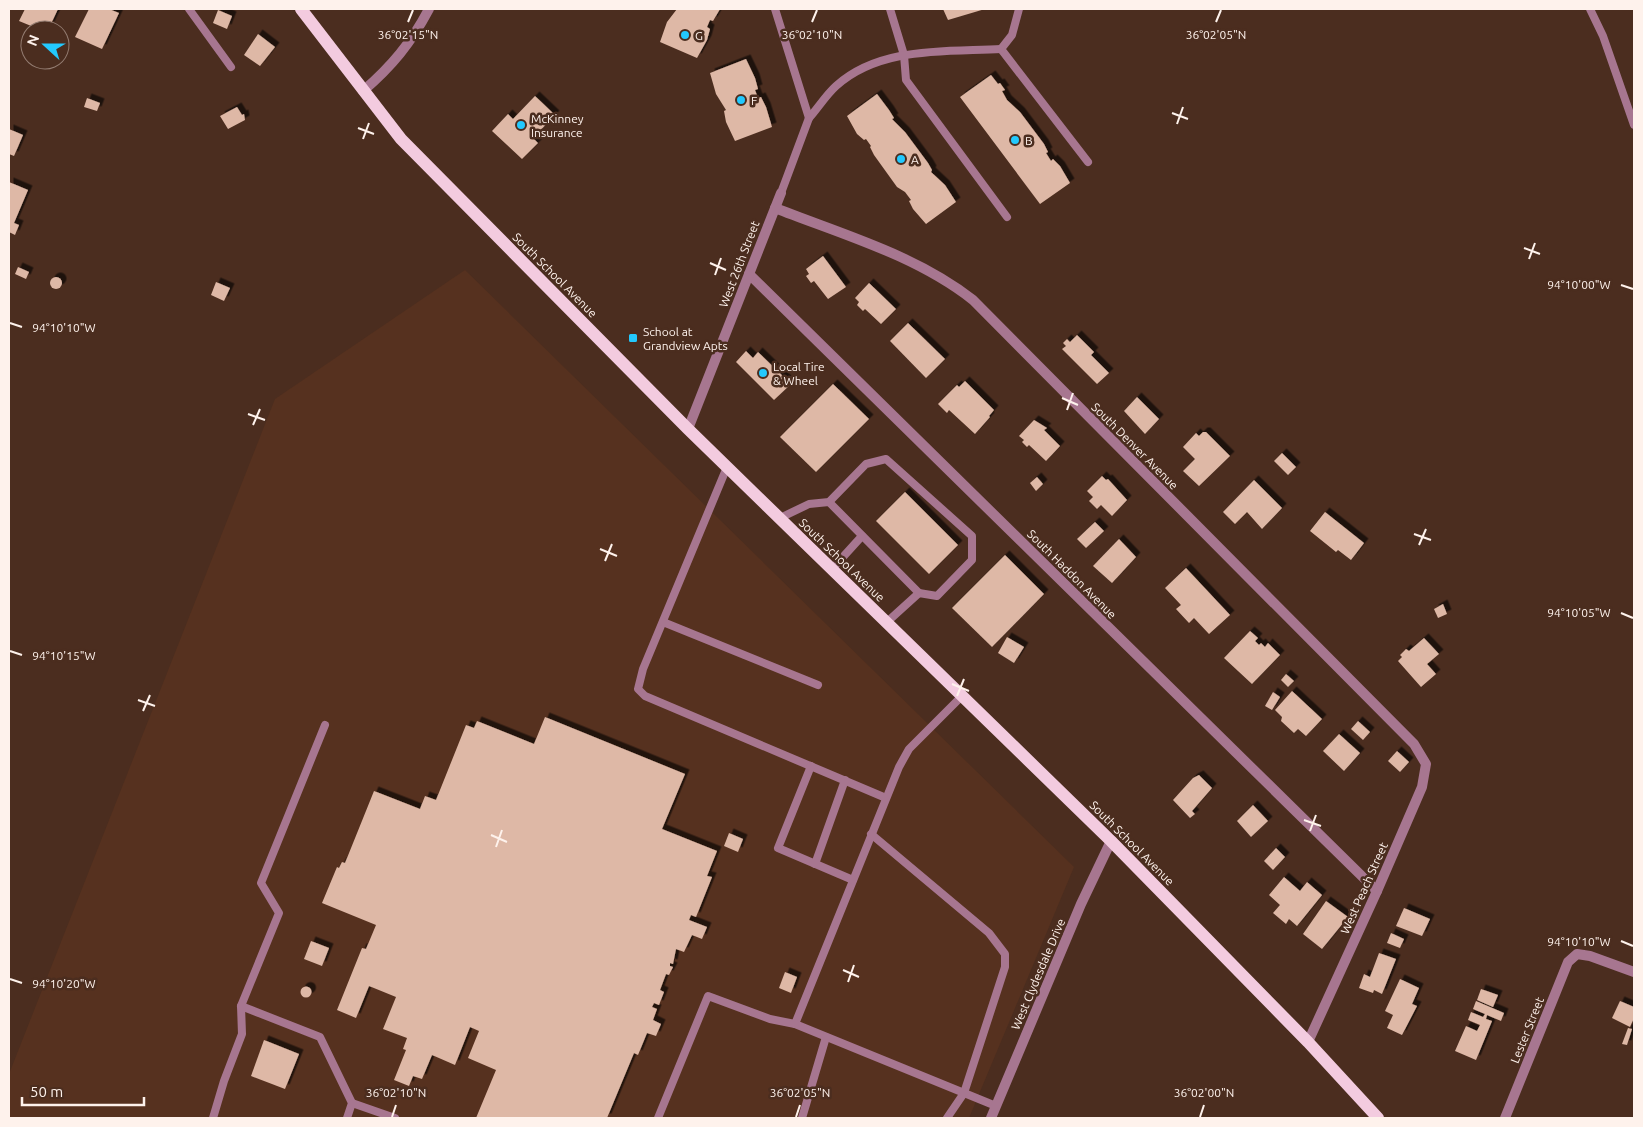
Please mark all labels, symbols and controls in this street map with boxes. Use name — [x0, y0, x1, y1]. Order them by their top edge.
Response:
north arrow — [20, 20, 70, 70]
text: 36°02'15"N — [378, 28, 438, 41]
text: 36°02'10"N — [782, 28, 842, 41]
text: 36°02'05"N — [1186, 28, 1246, 41]
marker: G — [679, 29, 691, 41]
place label: G — [695, 29, 703, 42]
text: N — [24, 33, 42, 48]
marker: F — [735, 94, 747, 106]
place label: F — [751, 94, 757, 107]
place label: McKinney Insurance — [531, 112, 584, 139]
marker: McKinney Insurance — [515, 119, 527, 131]
marker: B — [1009, 134, 1021, 146]
place label: B — [1025, 134, 1033, 147]
marker: A — [895, 153, 907, 165]
place label: A — [911, 153, 919, 166]
street label: West 26th Street — [717, 219, 762, 309]
street label: South School Avenue — [510, 230, 600, 320]
text: 94°10'00"W — [1547, 278, 1611, 291]
text: 94°10'10"W — [32, 321, 96, 334]
place label: School at Grandview Apts — [643, 325, 728, 352]
marker: School at Grandview Apts — [627, 332, 639, 344]
place label: Local Tire & Wheel — [773, 360, 825, 387]
marker: Local Tire & Wheel — [757, 367, 769, 379]
street label: South Denver Avenue — [1089, 400, 1181, 492]
street label: South School Avenue — [797, 516, 887, 604]
street label: South Haddon Avenue — [1025, 527, 1119, 621]
text: 94°10'05"W — [1547, 606, 1611, 619]
text: 94°10'15"W — [32, 649, 96, 662]
street label: South School Avenue — [1087, 798, 1177, 888]
street label: West Peach Street — [1338, 840, 1390, 936]
street label: West Clydesdale Drive — [1009, 917, 1067, 1031]
text: 94°10'10"W — [1547, 935, 1611, 948]
text: 94°10'20"W — [32, 977, 96, 990]
street label: Lester Street — [1508, 995, 1546, 1065]
scale bar — [22, 1074, 145, 1106]
text: 50 m — [30, 1083, 63, 1100]
text: 36°02'10"N — [366, 1086, 426, 1099]
text: 36°02'05"N — [770, 1086, 830, 1099]
text: 36°02'00"N — [1174, 1086, 1234, 1099]

